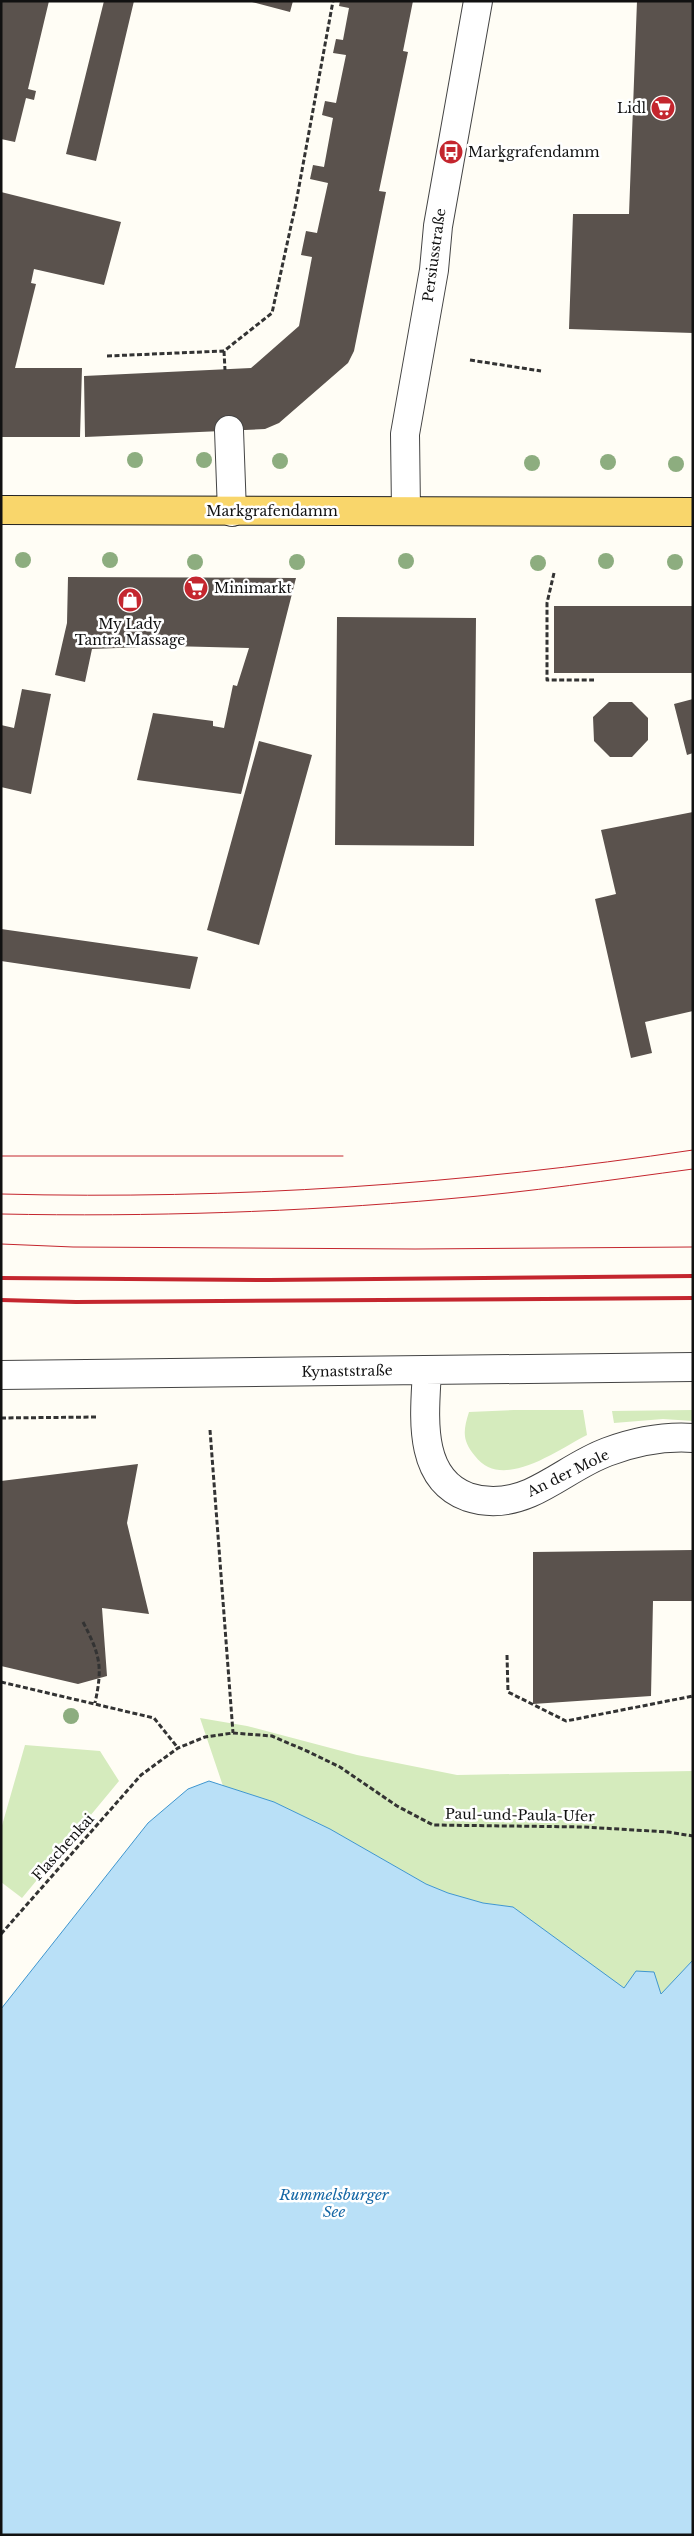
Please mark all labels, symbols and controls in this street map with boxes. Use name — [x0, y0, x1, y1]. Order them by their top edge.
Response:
supermarket icon: Lidl — [650, 95, 676, 121]
place label: Lidl — [617, 99, 646, 117]
bus stop icon: Markgrafendamm — [438, 139, 464, 165]
place label: Markgrafendamm — [468, 143, 600, 161]
street label: Persiusstraße — [419, 207, 449, 303]
street label: Markgrafendamm — [206, 502, 338, 520]
supermarket icon: Minimarkt — [183, 575, 209, 601]
place label: Minimarkt — [214, 579, 293, 597]
shop icon: My Lady Tantra Massage — [117, 587, 143, 613]
place label: My Lady Tantra Massage — [75, 615, 185, 649]
street label: Kynaststraße — [301, 1361, 393, 1381]
street label: An der Mole — [523, 1445, 612, 1501]
street label: Paul-und-Paula-Ufer — [445, 1805, 595, 1825]
street label: Flaschenkai — [28, 1810, 98, 1884]
water label: Rummelsburger See — [278, 2185, 390, 2221]

